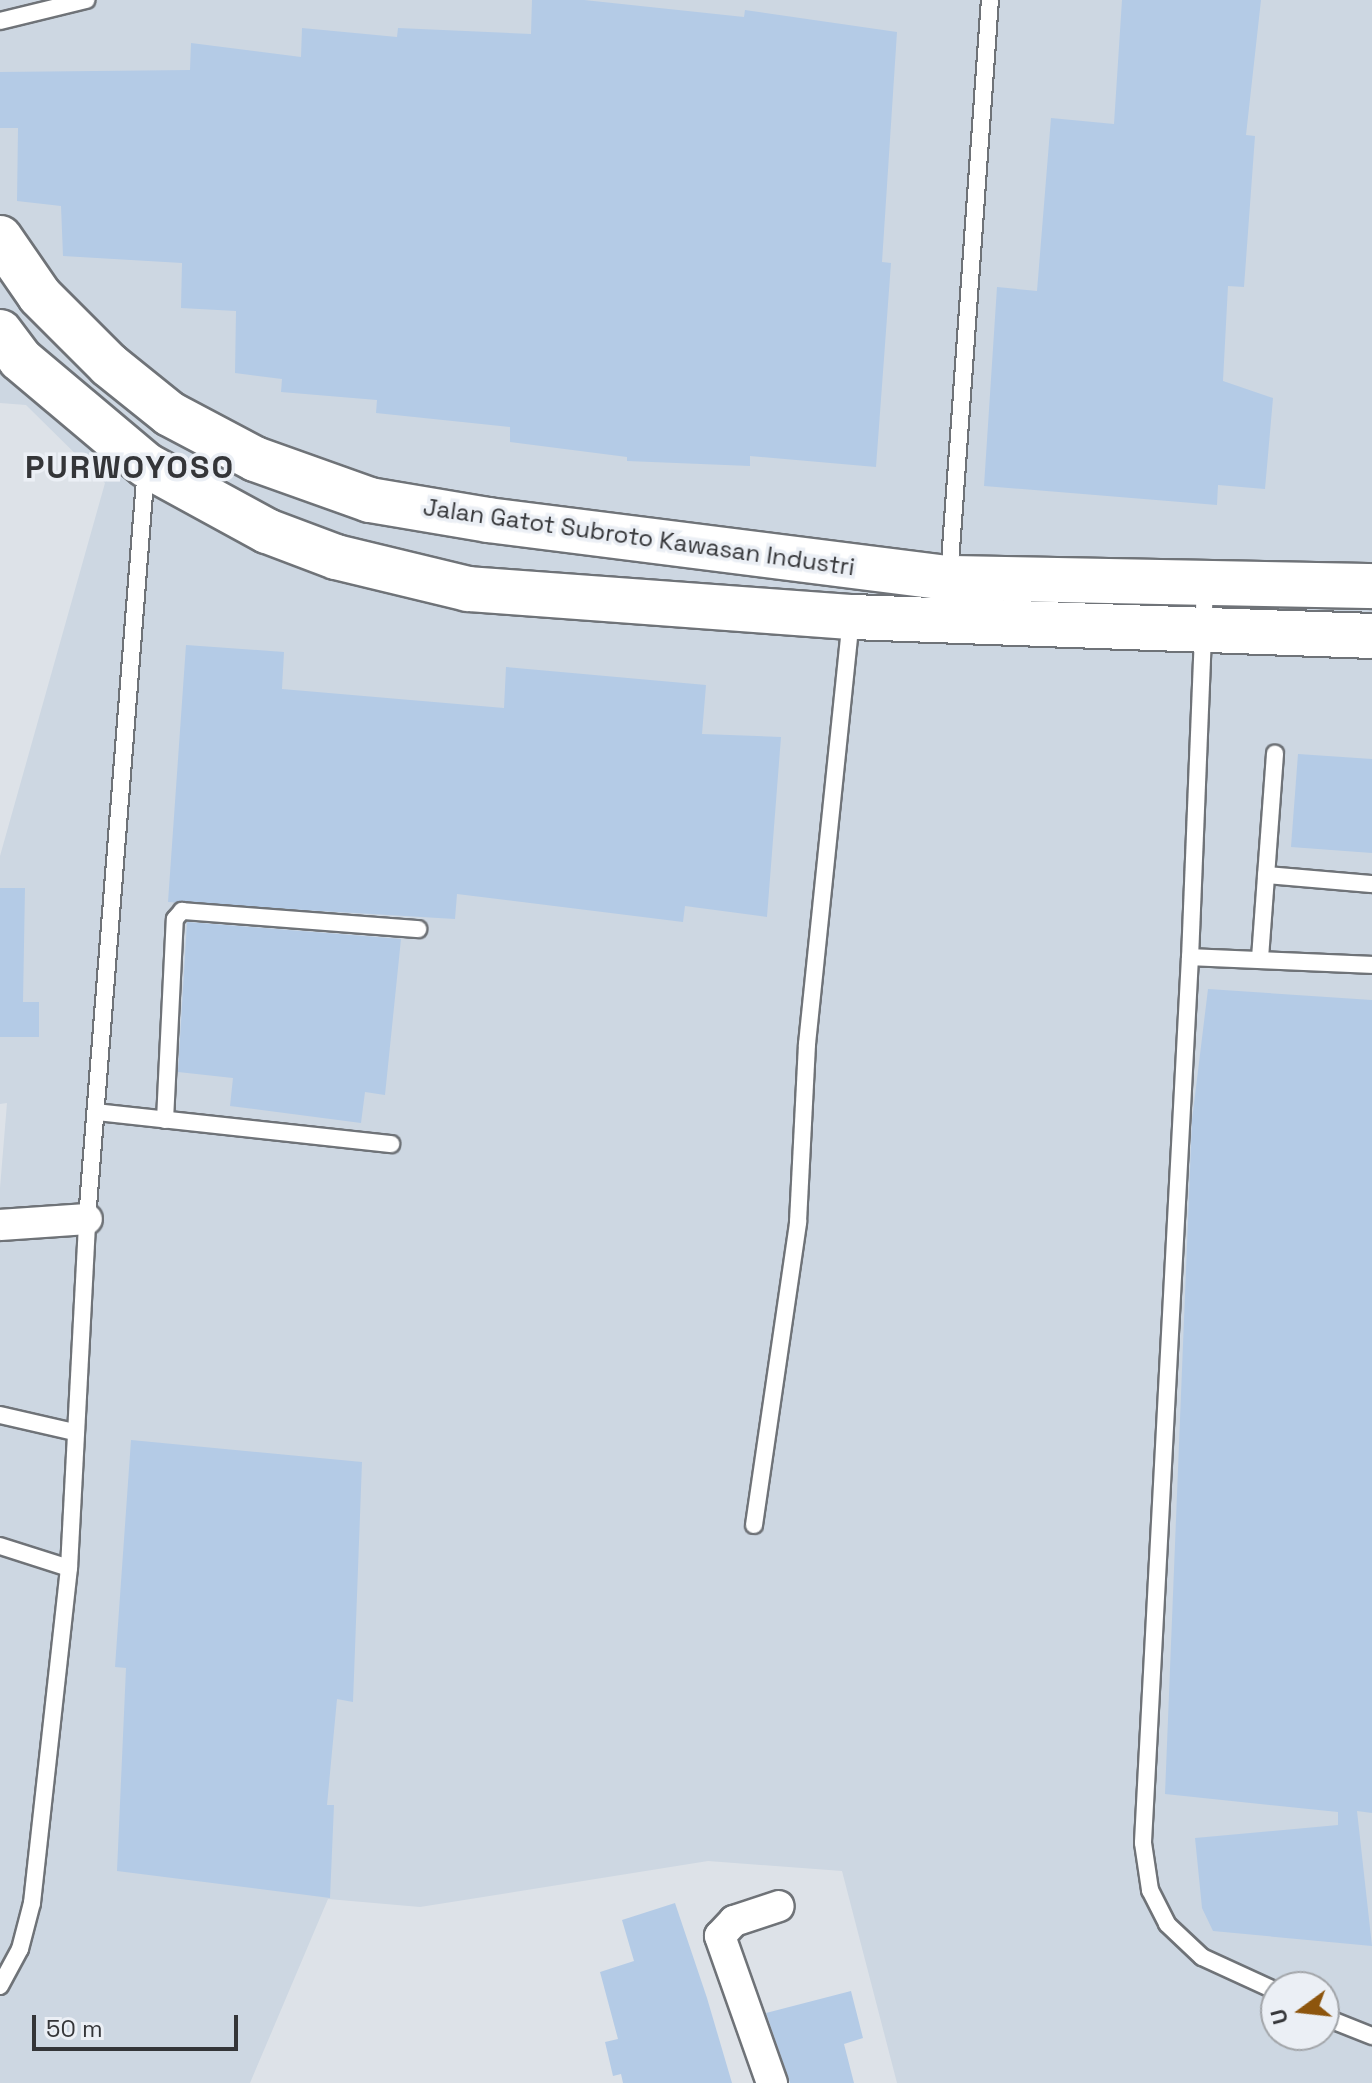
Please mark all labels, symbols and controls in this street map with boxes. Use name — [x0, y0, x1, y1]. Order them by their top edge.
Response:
district label: PURWOYOSO — [25, 448, 235, 486]
street label: Jalan Gatot Subroto Kawasan Industri — [421, 492, 857, 582]
north arrow — [1260, 1971, 1340, 2051]
scale bar — [36, 1999, 242, 2049]
text: U — [1263, 2006, 1294, 2027]
text: 50 m — [46, 2013, 103, 2044]

